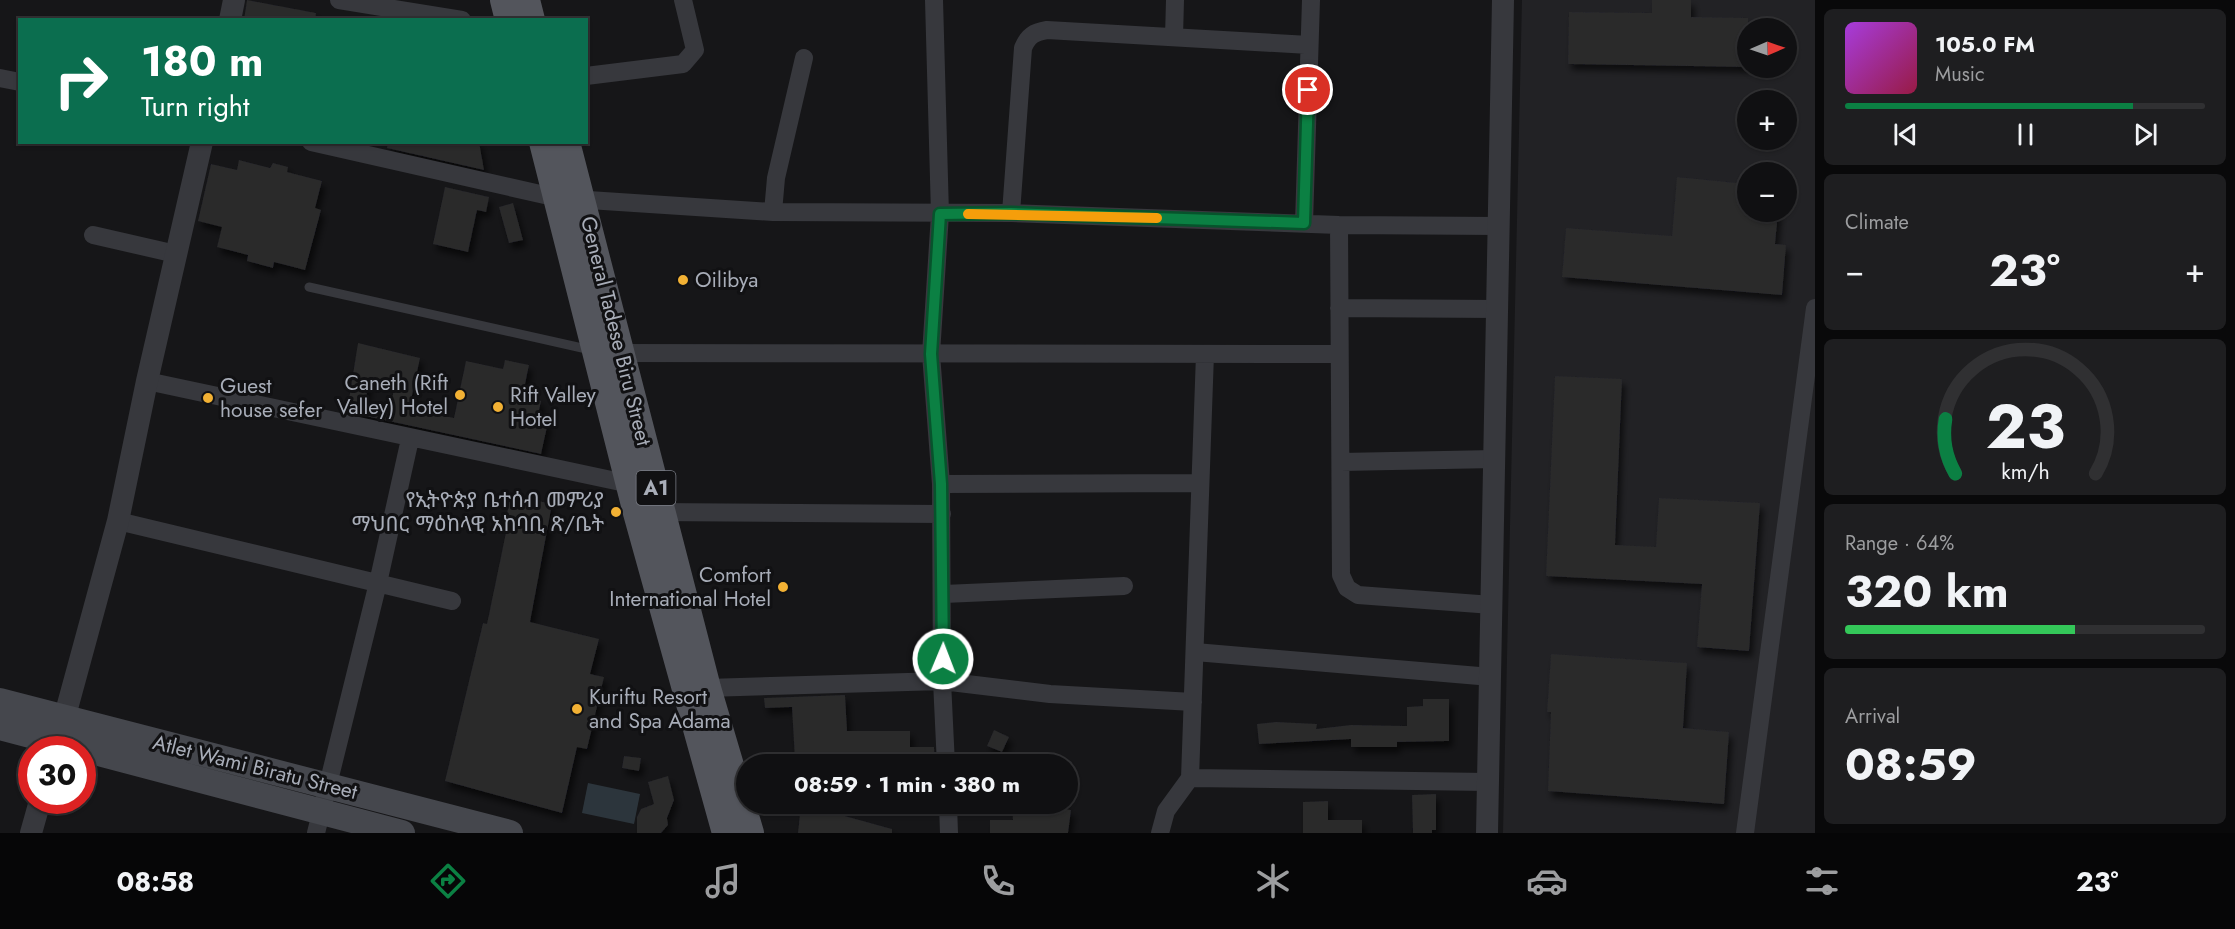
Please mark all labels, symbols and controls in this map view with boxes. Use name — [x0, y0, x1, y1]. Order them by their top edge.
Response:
north arrow — [1737, 18, 1797, 78]
map controls — [1737, 18, 1797, 222]
text: 105.0 FM — [1935, 28, 2035, 60]
text: 180 m — [141, 31, 264, 92]
icon: right — [42, 42, 120, 120]
text: Music — [1935, 60, 1985, 89]
pin — [1282, 64, 1333, 115]
icon: arrive — [1291, 73, 1324, 106]
text: Turn right — [141, 87, 249, 126]
button: + — [1737, 90, 1797, 150]
icon: previous — [1889, 118, 1922, 151]
icon: pause — [2009, 118, 2042, 151]
icon: next — [2129, 118, 2162, 151]
button: − — [1737, 162, 1797, 222]
text: Climate — [1845, 208, 1909, 237]
street label: General Tadese Biru Street — [573, 213, 659, 449]
text: 23° — [1989, 238, 2060, 303]
text: − — [1845, 247, 1864, 294]
text: + — [2185, 247, 2205, 294]
place label: Oilibya — [695, 265, 758, 295]
marker: Oilibya — [676, 273, 690, 287]
place label: Caneth (Rift Valley) Hotel — [337, 368, 448, 422]
place label: Guest house sefer — [220, 371, 323, 425]
place label: Rift Valley Hotel — [510, 380, 597, 434]
text: 23 — [1985, 381, 2065, 471]
marker: Caneth (Rift Valley) Hotel — [453, 388, 467, 402]
marker: Guest house sefer — [201, 391, 215, 405]
marker: Rift Valley Hotel — [491, 400, 505, 414]
text: km/h — [2001, 456, 2049, 487]
road number: A1 — [636, 471, 676, 505]
place label: የኢትዮጵያ ቤተሰብ መምሪያ ማህበር ማዕከላዊ አከባቢ ጽ/ቤት — [352, 485, 604, 539]
marker: የኢትዮጵያ ቤተሰብ መምሪያ ማህበር ማዕከላዊ አከባቢ ጽ/ቤት — [609, 505, 623, 519]
text: Range · 64% — [1845, 529, 1954, 558]
text: 320 km — [1845, 559, 2009, 624]
place label: Comfort International Hotel — [609, 560, 771, 614]
marker: Comfort International Hotel — [776, 580, 790, 594]
position arrow — [911, 627, 975, 691]
place label: Kuriftu Resort and Spa Adama — [589, 682, 731, 736]
marker: Kuriftu Resort and Spa Adama — [570, 702, 584, 716]
text: Arrival — [1845, 702, 1900, 731]
street label: Atlet Wami Biratu Street — [150, 727, 360, 807]
text: 08:59 — [1845, 732, 1977, 797]
speed limit sign: 30 — [18, 736, 96, 814]
text: 08:59 · 1 min · 380 m — [794, 768, 1020, 800]
icon: directions — [427, 860, 469, 902]
icon: music — [702, 860, 744, 902]
icon: phone — [977, 860, 1019, 902]
icon: climate — [1252, 860, 1294, 902]
icon: car — [1526, 860, 1568, 902]
icon: filters — [1801, 860, 1843, 902]
text: 08:58 — [116, 862, 194, 901]
text: 23° — [2076, 862, 2119, 901]

